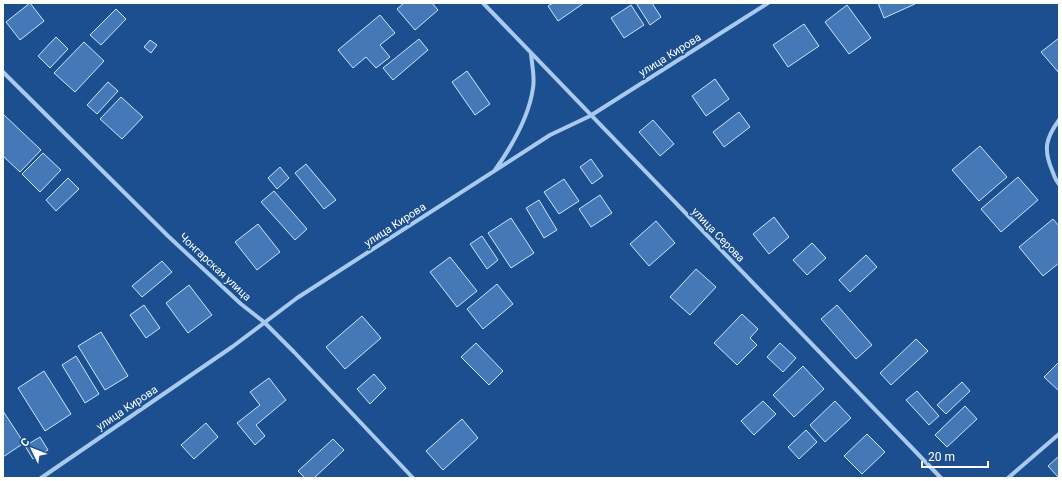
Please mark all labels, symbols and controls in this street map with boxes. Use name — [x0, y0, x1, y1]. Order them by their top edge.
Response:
street label: улица Кирова — [636, 31, 704, 79]
street label: улица Кирова — [362, 200, 428, 250]
street label: улица Серова — [689, 205, 747, 265]
street label: Чонгарская улица — [176, 230, 254, 304]
street label: улица Кирова — [94, 383, 160, 433]
north arrow — [12, 429, 52, 469]
text: С — [18, 435, 32, 450]
scale bar — [922, 443, 988, 469]
text: 20 m — [928, 450, 955, 464]

